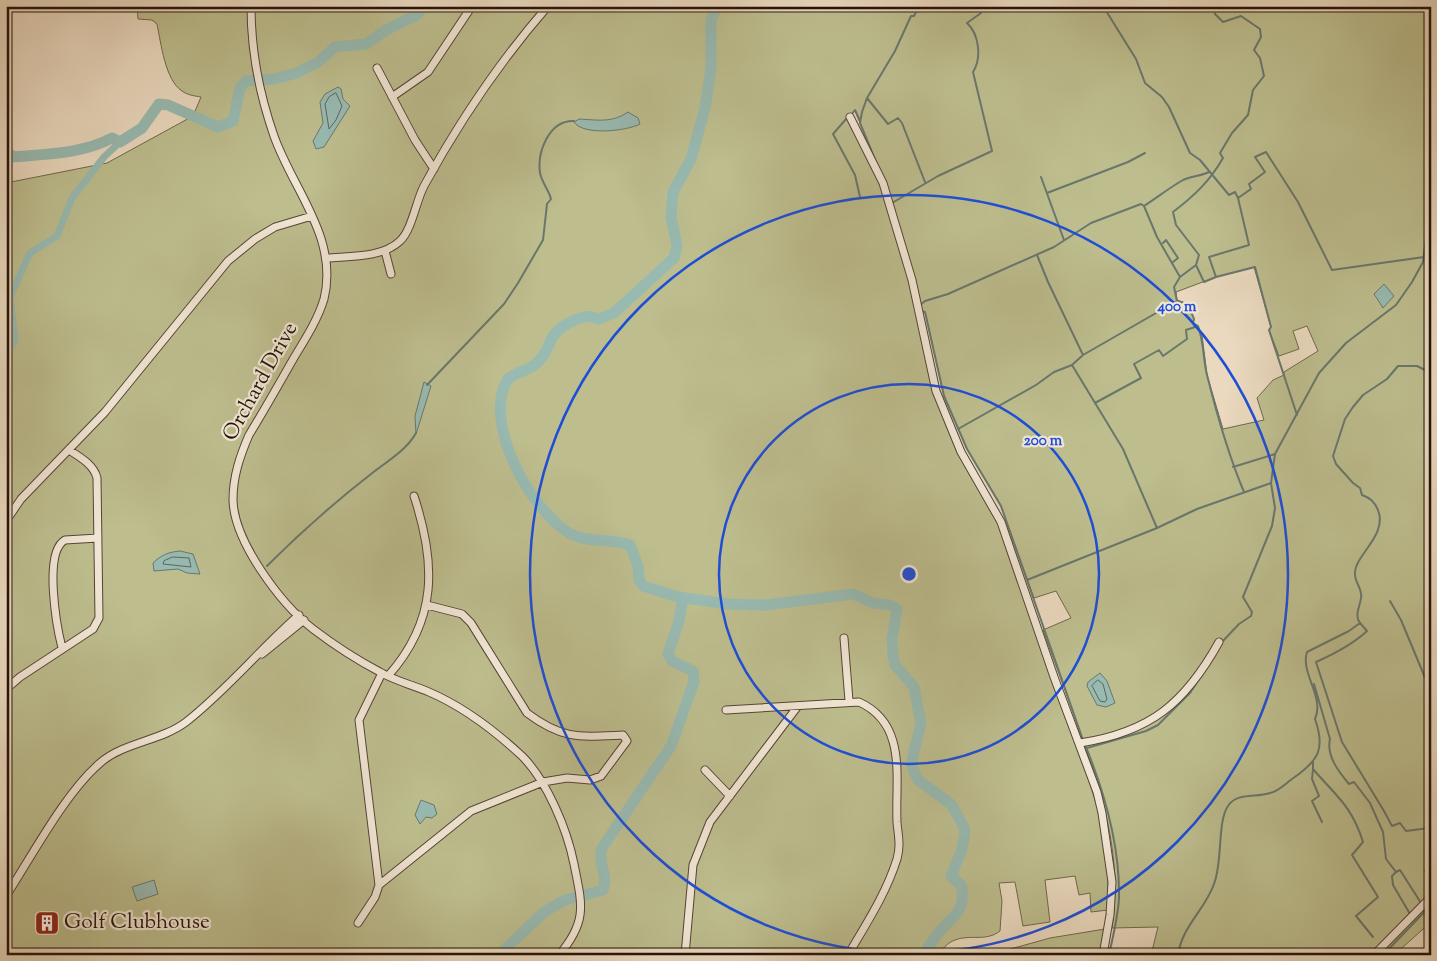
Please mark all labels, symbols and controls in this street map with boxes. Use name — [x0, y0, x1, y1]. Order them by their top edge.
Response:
text: 400 m — [1157, 297, 1197, 318]
street label: Orchard Drive — [216, 317, 306, 447]
text: 200 m — [1024, 431, 1063, 452]
centre of rings — [900, 565, 918, 583]
place label: Golf Clubhouse — [64, 908, 210, 938]
building icon: Golf Clubhouse — [34, 910, 60, 936]

